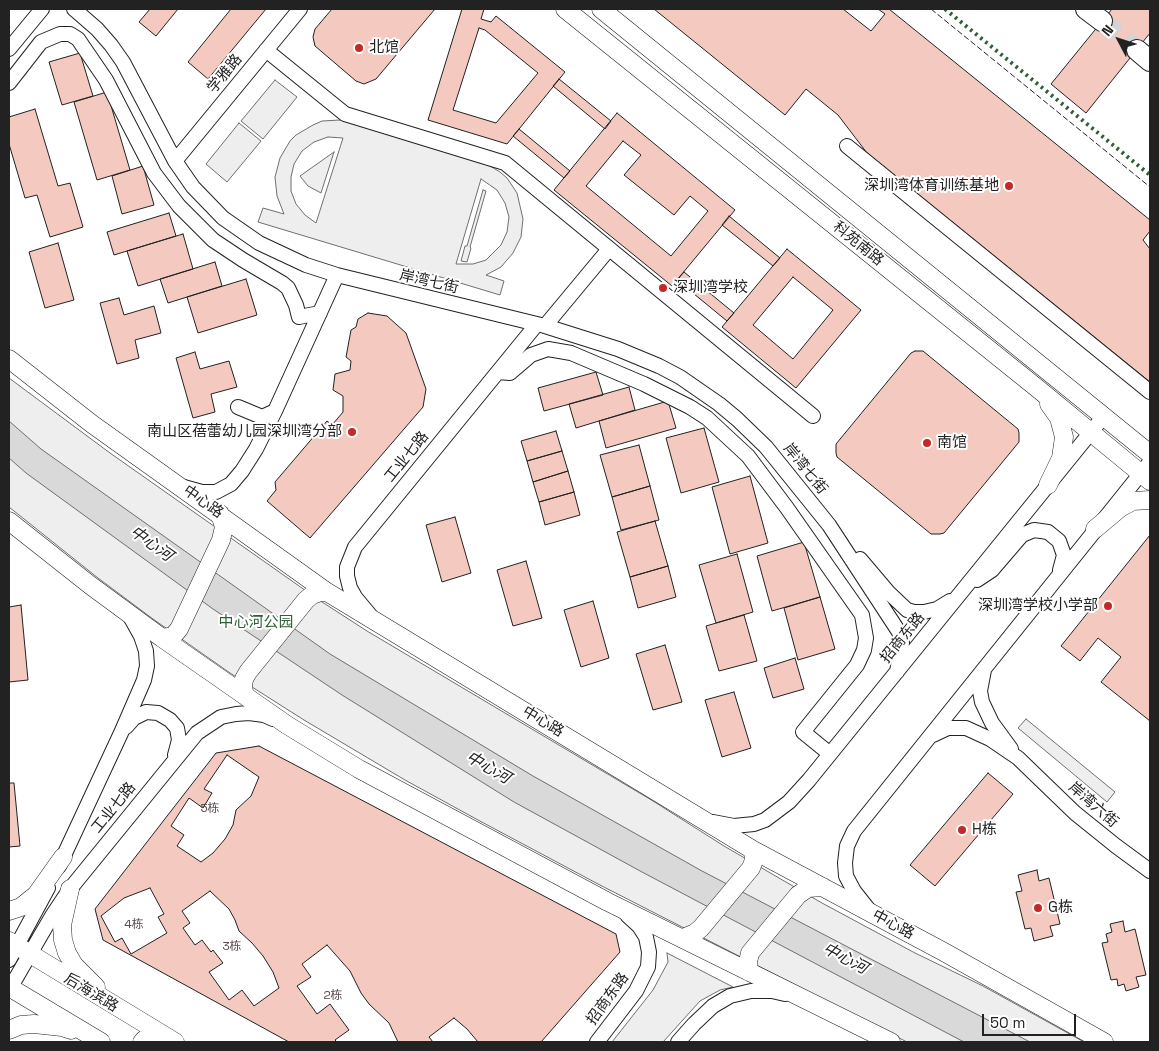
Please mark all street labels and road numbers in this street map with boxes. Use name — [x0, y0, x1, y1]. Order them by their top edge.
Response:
street label: 学雅路 — [204, 51, 246, 97]
street label: 科苑南路 — [829, 218, 887, 270]
street label: 岸湾七街 — [398, 266, 460, 298]
street label: 工业七路 — [381, 428, 433, 486]
street label: 岸湾七街 — [779, 440, 831, 498]
street label: 中心路 — [179, 482, 227, 522]
street label: 招商东路 — [877, 609, 929, 667]
street label: 中心路 — [519, 703, 567, 741]
street label: 工业七路 — [88, 779, 140, 837]
street label: 岸湾六街 — [1064, 779, 1122, 831]
street label: 中心路 — [869, 906, 917, 944]
street label: 招商东路 — [583, 969, 633, 1029]
street label: 后海滨路 — [61, 970, 121, 1016]

